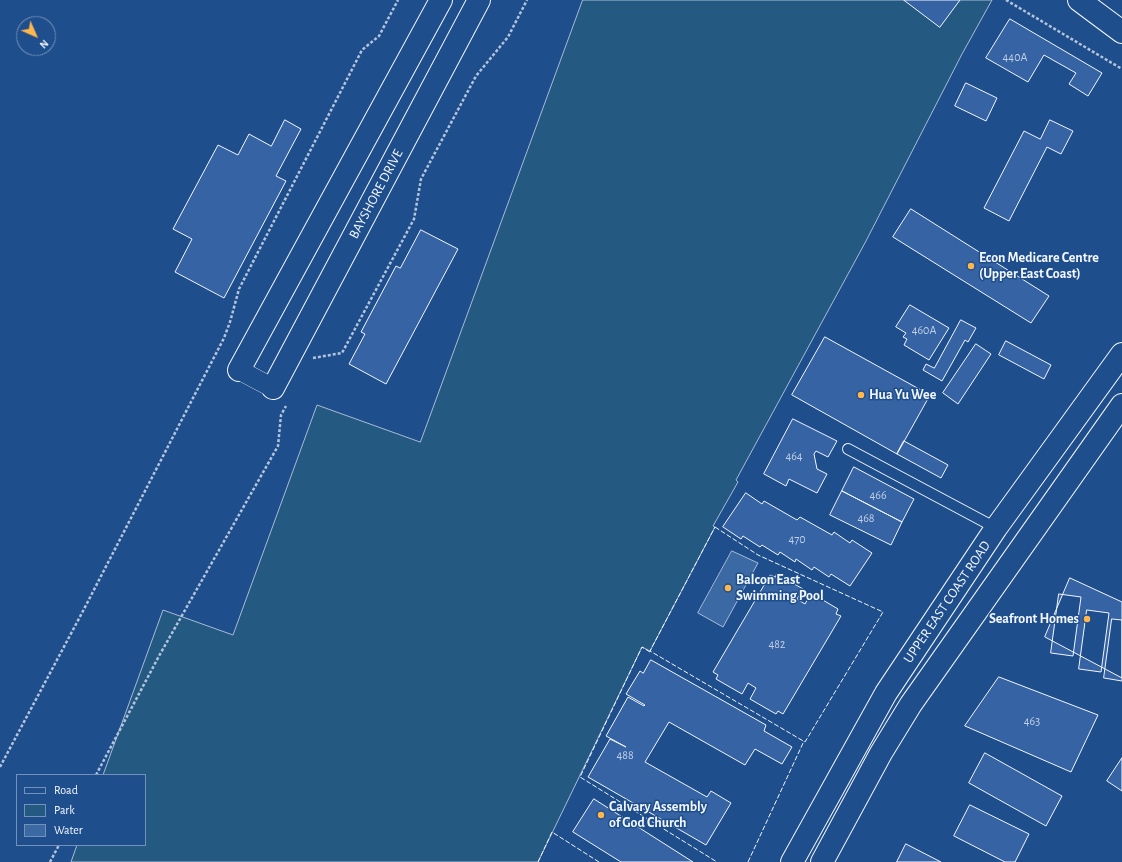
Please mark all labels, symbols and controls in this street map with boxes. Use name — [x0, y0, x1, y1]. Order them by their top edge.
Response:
north arrow — [16, 16, 56, 56]
text: N — [38, 38, 51, 51]
house number: 440A — [1003, 50, 1027, 64]
street label: BAYSHORE DRIVE — [345, 146, 407, 242]
place label: Econ Medicare Centre (Upper East Coast) — [979, 250, 1099, 282]
marker: Econ Medicare Centre (Upper East Coast) — [966, 261, 976, 271]
house number: 460A — [912, 323, 936, 337]
place label: Hua Yu Wee — [869, 387, 936, 403]
marker: Hua Yu Wee — [856, 390, 866, 400]
house number: 464 — [785, 449, 803, 463]
house number: 466 — [869, 488, 887, 502]
house number: 468 — [857, 511, 875, 525]
house number: 470 — [788, 532, 806, 546]
street label: UPPER EAST COAST ROAD — [900, 538, 994, 666]
place label: Balcon East Swimming Pool — [736, 572, 824, 604]
marker: Balcon East Swimming Pool — [723, 583, 733, 593]
place label: Seafront Homes — [989, 611, 1079, 627]
marker: Seafront Homes — [1082, 614, 1092, 624]
house number: 482 — [769, 637, 785, 651]
house number: 463 — [1024, 714, 1040, 728]
house number: 488 — [616, 748, 634, 762]
legend — [16, 774, 146, 846]
text: Road — [54, 784, 78, 796]
place label: Calvary Assembly of God Church — [609, 799, 707, 832]
text: Park — [54, 804, 75, 816]
marker: Calvary Assembly of God Church — [596, 810, 606, 820]
text: Water — [54, 824, 83, 836]

